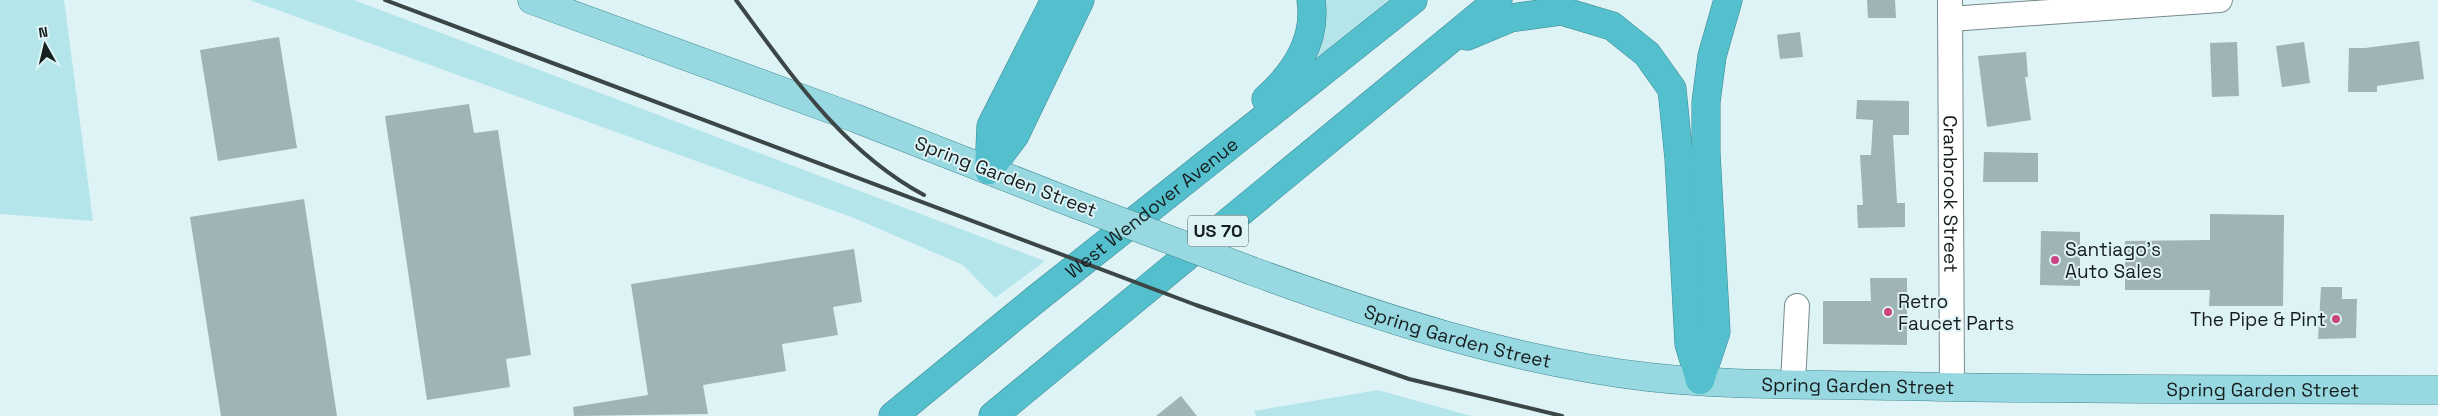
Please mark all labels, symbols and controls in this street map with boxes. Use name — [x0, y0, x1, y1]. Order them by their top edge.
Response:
north arrow — [20, 20, 70, 70]
text: N — [37, 23, 49, 42]
street label: Cranbrook Street — [1938, 115, 1963, 273]
street label: Spring Garden Street — [911, 130, 1100, 223]
street label: West Wendover Avenue — [1060, 132, 1243, 284]
road number: US 70 — [1188, 216, 1248, 247]
place label: Santiago's Auto Sales — [2065, 237, 2162, 284]
marker: Santiago's Auto Sales — [2049, 254, 2061, 266]
place label: Retro Faucet Parts — [1898, 289, 2014, 336]
street label: Spring Garden Street — [1361, 299, 1553, 374]
marker: Retro Faucet Parts — [1882, 306, 1894, 318]
place label: The Pipe & Pint — [2190, 307, 2326, 332]
marker: The Pipe & Pint — [2330, 313, 2342, 325]
street label: Spring Garden Street — [1761, 372, 1955, 400]
street label: Spring Garden Street — [2166, 377, 2359, 403]

